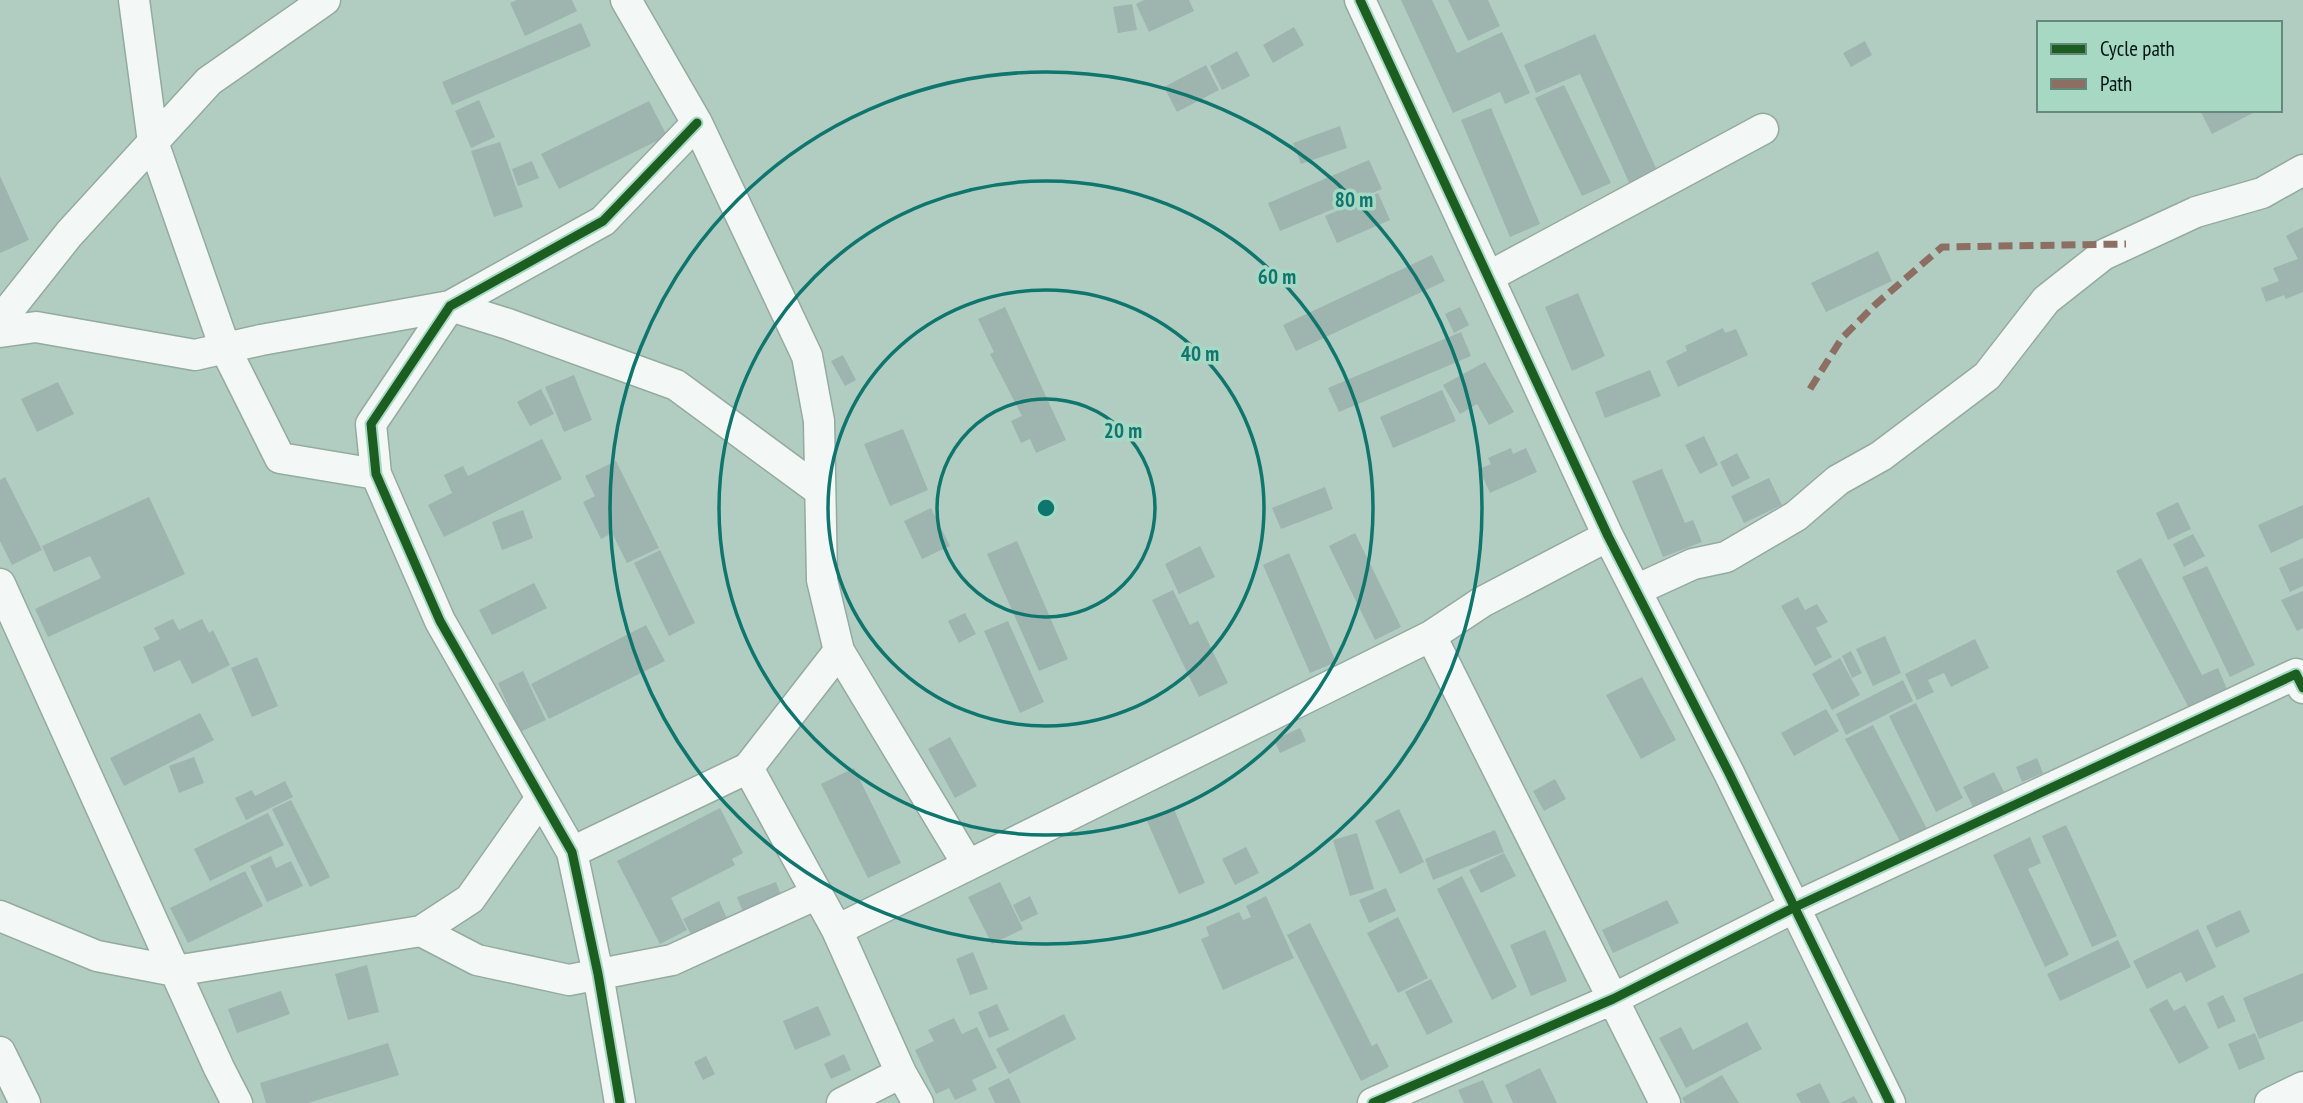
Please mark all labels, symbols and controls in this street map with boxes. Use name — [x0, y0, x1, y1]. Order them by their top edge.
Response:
legend — [2037, 21, 2282, 112]
text: Cycle path — [2100, 35, 2175, 62]
text: Path — [2100, 70, 2132, 97]
text: 80 m — [1335, 186, 1373, 213]
text: 60 m — [1258, 263, 1296, 290]
text: 40 m — [1181, 340, 1219, 367]
text: 20 m — [1104, 417, 1142, 444]
centre of rings — [1034, 496, 1058, 520]

